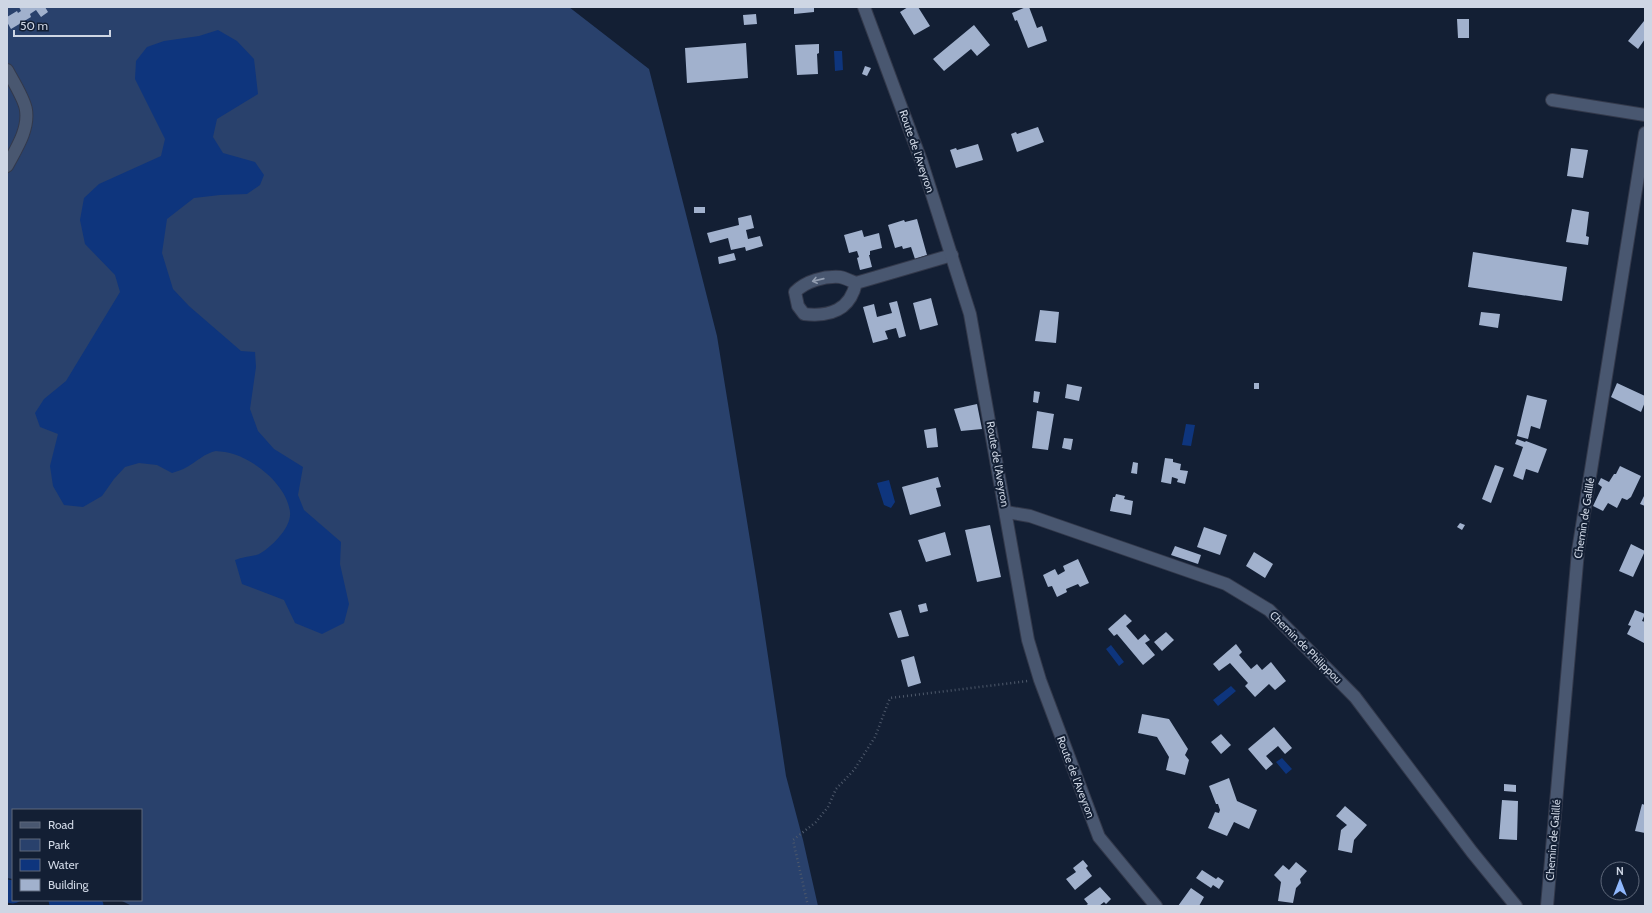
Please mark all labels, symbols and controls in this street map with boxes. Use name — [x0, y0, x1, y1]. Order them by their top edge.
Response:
scale bar — [14, 12, 110, 38]
text: 50 m — [20, 18, 48, 33]
street label: Route de l'Aveyron — [896, 108, 938, 194]
one-way arrow — [812, 277, 825, 285]
street label: Route de l'Aveyron — [984, 420, 1012, 508]
street label: Chemin de Galillé — [1571, 476, 1597, 559]
street label: Chemin de Philippou — [1267, 608, 1345, 686]
street label: Route de l'Aveyron — [1054, 734, 1098, 820]
street label: Chemin de Galillé — [1542, 798, 1564, 881]
legend — [12, 809, 142, 901]
text: Road — [48, 817, 74, 832]
text: Park — [48, 837, 70, 852]
text: Water — [48, 857, 79, 872]
north arrow — [1600, 861, 1640, 901]
text: N — [1616, 864, 1624, 878]
text: Building — [48, 877, 90, 892]

